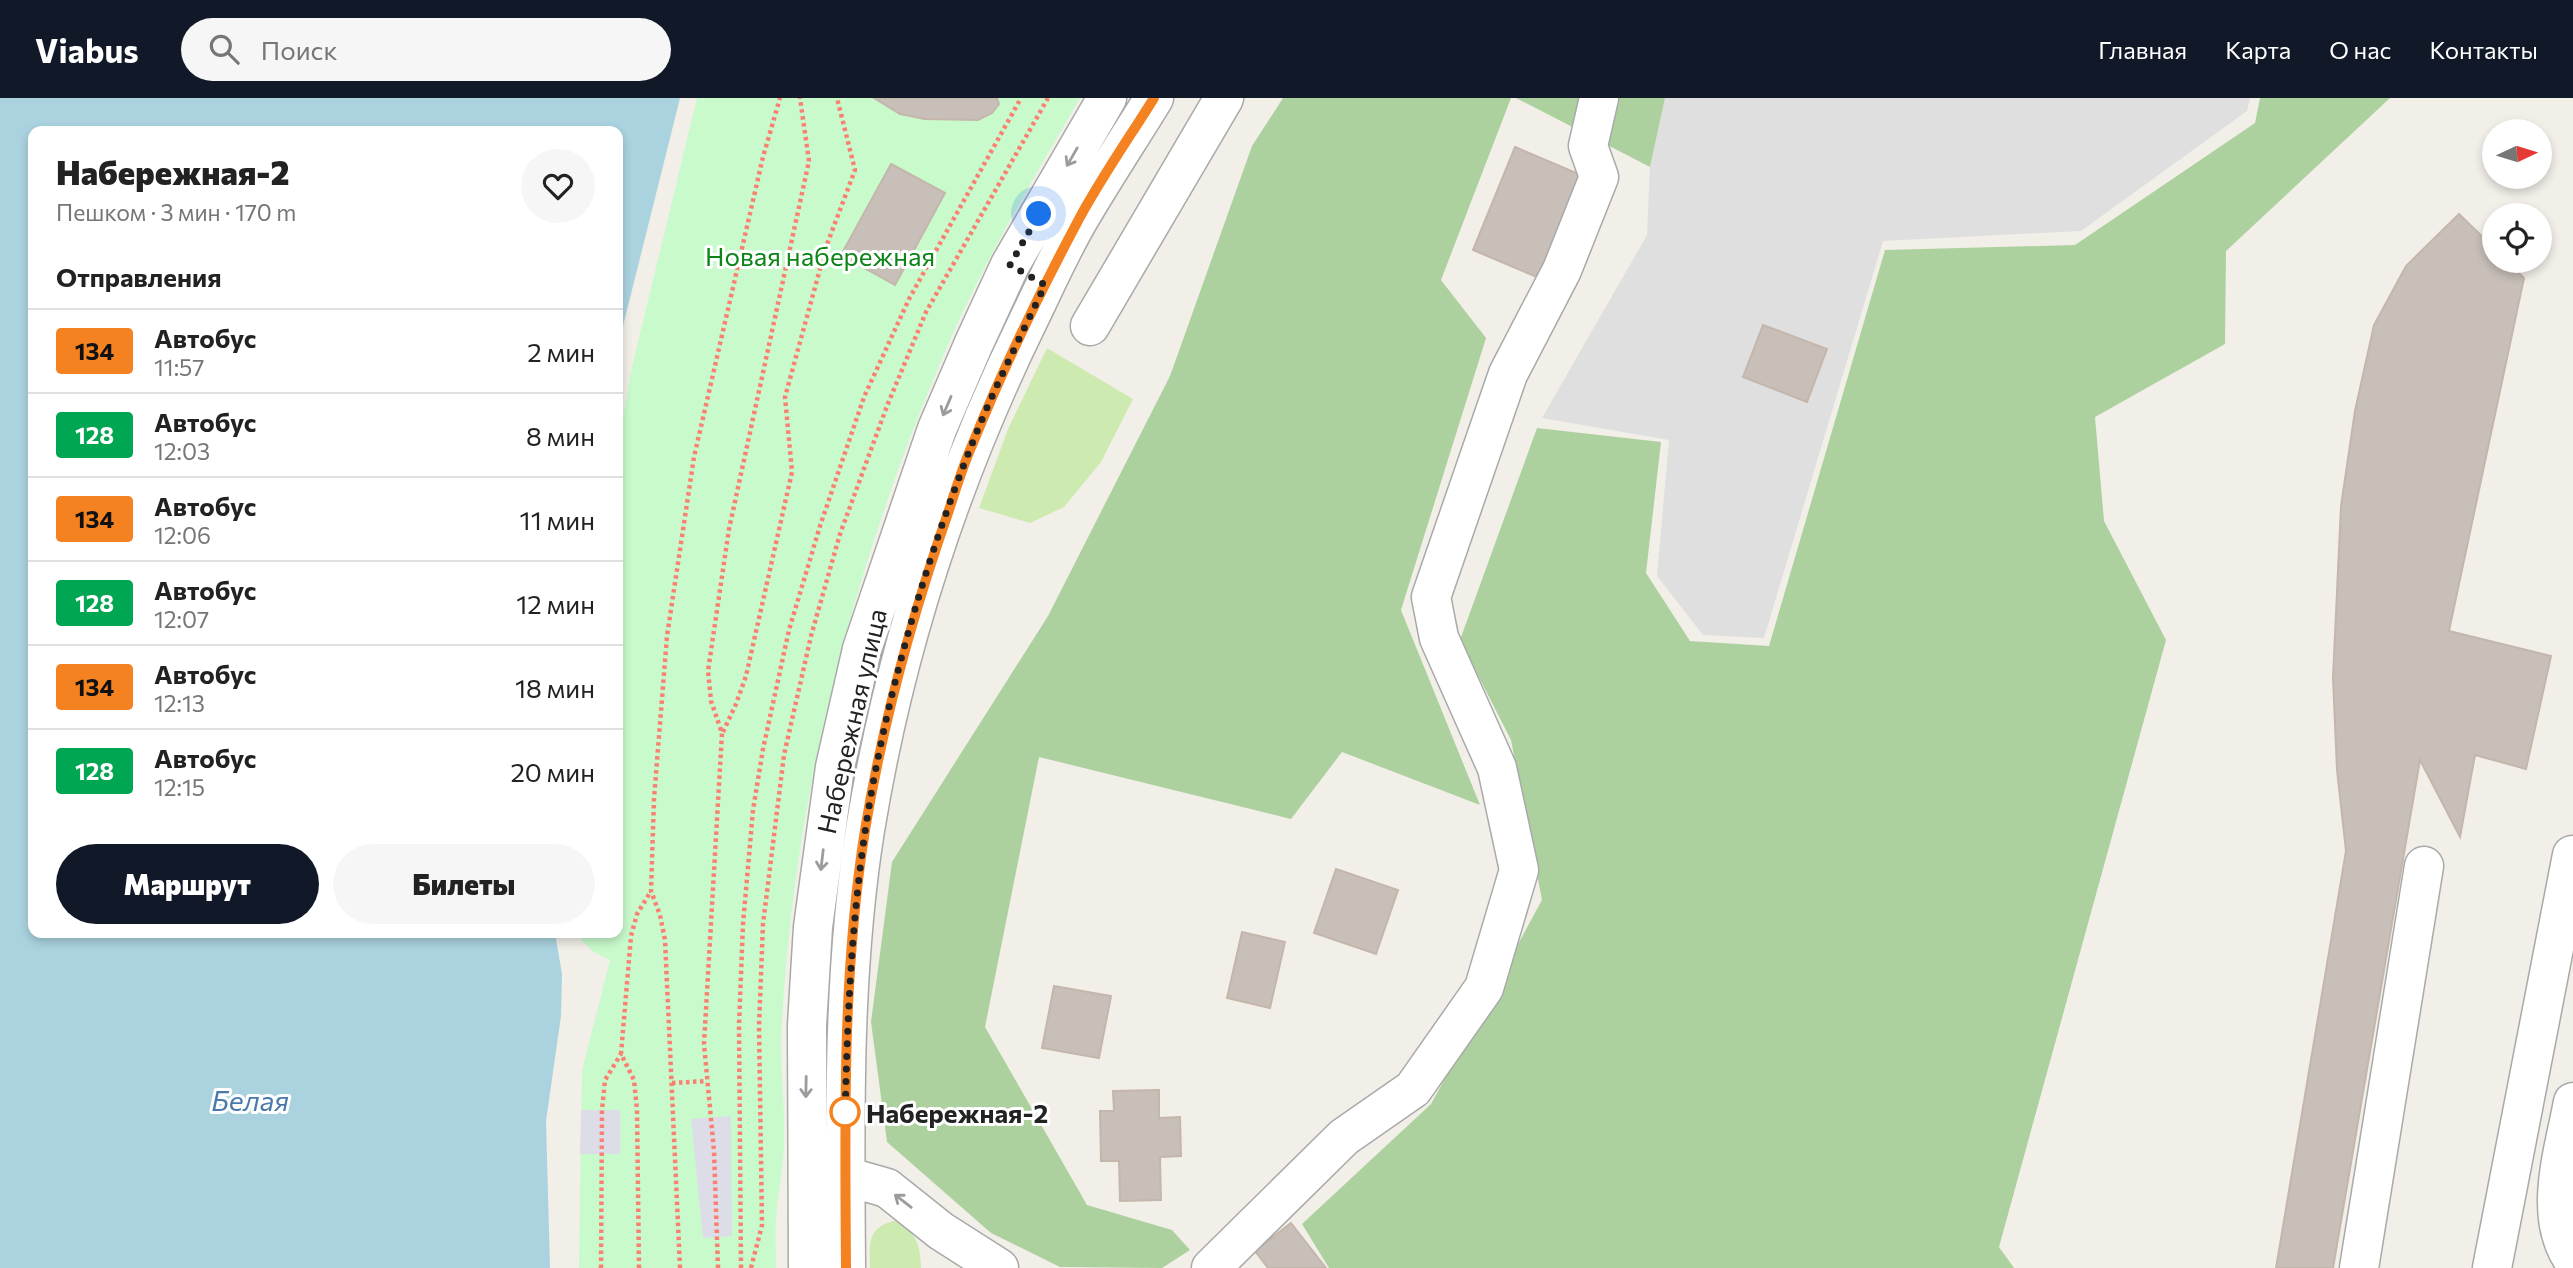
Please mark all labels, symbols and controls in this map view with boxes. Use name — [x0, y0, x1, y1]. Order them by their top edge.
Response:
search box — [181, 18, 671, 81]
text: Viabus — [35, 29, 139, 70]
icon: search — [205, 30, 243, 68]
text: Поиск — [261, 34, 337, 65]
text: Главная — [2098, 35, 2187, 64]
text: Карта — [2225, 35, 2291, 64]
text: О нас — [2329, 35, 2391, 64]
text: Контакты — [2429, 35, 2538, 64]
north arrow — [2482, 119, 2552, 189]
map controls — [2482, 119, 2552, 273]
one-way arrow — [1065, 146, 1079, 166]
button: heart — [521, 149, 595, 223]
text: Набережная-2 — [56, 151, 290, 192]
your location — [1021, 196, 1056, 231]
text: Пешком · 3 мин · 170 m — [56, 198, 296, 226]
button: locate — [2482, 203, 2552, 273]
park label: Новая набережная — [705, 240, 935, 271]
text: Отправления — [56, 261, 222, 292]
text: Автобус — [154, 322, 256, 353]
text: 134 — [75, 336, 114, 365]
text: 2 мин — [527, 336, 595, 367]
text: 11:57 — [154, 353, 204, 381]
one-way arrow — [940, 395, 953, 416]
text: Автобус — [154, 406, 256, 437]
text: 128 — [75, 420, 114, 449]
text: 8 мин — [526, 420, 595, 451]
text: 12:03 — [154, 437, 210, 465]
text: Автобус — [154, 490, 256, 521]
text: 134 — [75, 504, 114, 533]
text: 11 мин — [520, 504, 595, 535]
text: 12:06 — [154, 521, 211, 549]
text: Автобус — [154, 574, 256, 605]
text: 128 — [75, 588, 114, 617]
text: 12 мин — [516, 588, 595, 619]
text: 12:07 — [154, 605, 209, 633]
street label: Набережная улица — [810, 605, 892, 837]
text: Автобус — [154, 658, 256, 689]
text: 134 — [75, 672, 114, 701]
text: 18 мин — [515, 672, 595, 703]
text: 12:13 — [154, 689, 205, 717]
text: Автобус — [154, 742, 256, 773]
text: 128 — [75, 756, 114, 785]
text: 20 мин — [510, 756, 595, 787]
text: 12:15 — [154, 773, 205, 801]
button: Маршрут — [56, 844, 319, 924]
button: Билеты — [333, 844, 595, 924]
one-way arrow — [815, 848, 828, 871]
one-way arrow — [800, 1075, 813, 1098]
water label: Белая — [211, 1083, 289, 1117]
marker: Набережная-2 — [830, 1097, 860, 1127]
place label: Набережная-2 — [866, 1097, 1048, 1128]
one-way arrow — [894, 1193, 912, 1208]

